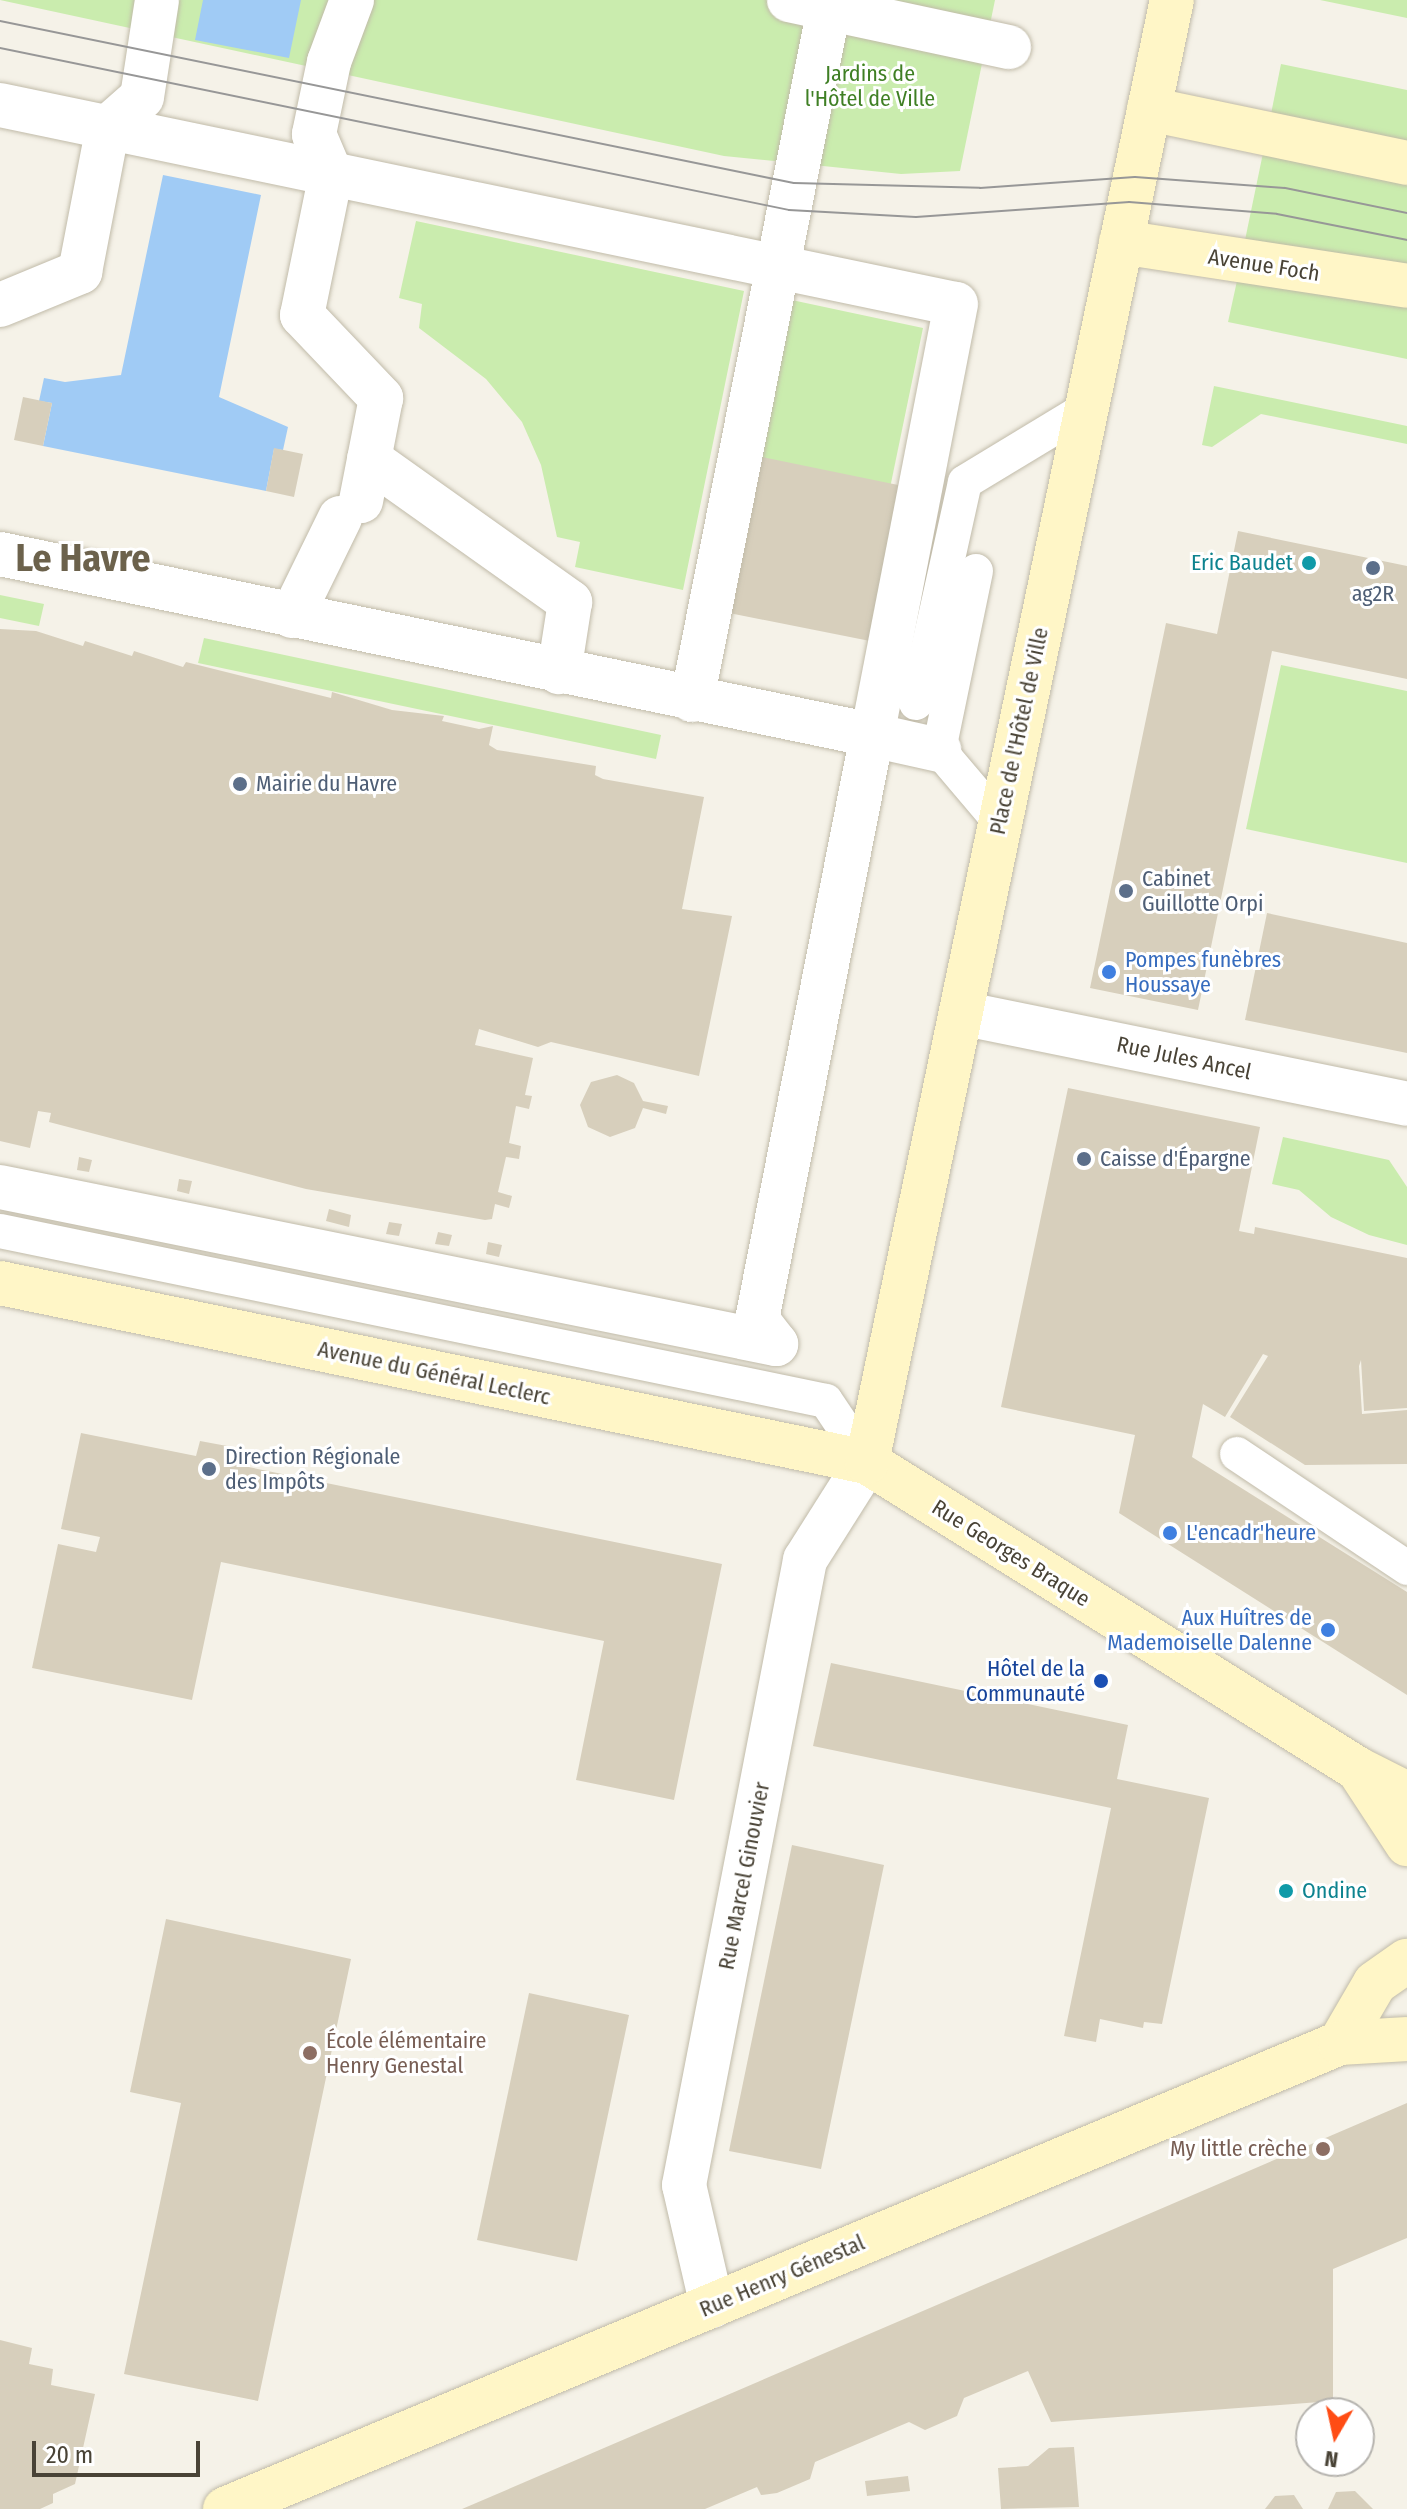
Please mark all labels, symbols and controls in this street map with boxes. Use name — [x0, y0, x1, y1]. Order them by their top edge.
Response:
park label: Jardins de l'Hôtel de Ville — [805, 60, 935, 112]
street label: Avenue Foch — [1206, 243, 1322, 287]
district label: Le Havre — [15, 536, 151, 582]
place label: Eric Baudet — [1191, 550, 1293, 576]
marker: Eric Baudet — [1300, 554, 1318, 572]
marker: ag2R — [1364, 559, 1382, 577]
place label: ag2R — [1352, 581, 1394, 607]
street label: Place de l'Hôtel de Ville — [984, 625, 1054, 837]
place label: Mairie du Havre — [256, 771, 397, 797]
marker: Mairie du Havre — [231, 775, 249, 793]
place label: Cabinet Guillotte Orpi — [1142, 865, 1264, 916]
marker: Cabinet Guillotte Orpi — [1117, 882, 1135, 900]
place label: Pompes funèbres Houssaye — [1125, 946, 1281, 998]
marker: Pompes funèbres Houssaye — [1100, 963, 1118, 981]
street label: Rue Jules Ancel — [1114, 1031, 1254, 1085]
place label: Caisse d'Épargne — [1100, 1146, 1251, 1172]
marker: Caisse d'Épargne — [1075, 1150, 1093, 1168]
street label: Avenue du Général Leclerc — [315, 1335, 553, 1411]
place label: Direction Régionale des Impôts — [225, 1443, 400, 1494]
marker: Direction Régionale des Impôts — [200, 1460, 218, 1478]
street label: Rue Georges Braque — [927, 1494, 1095, 1612]
place label: L'encadr'heure — [1186, 1520, 1316, 1546]
marker: L'encadr'heure — [1161, 1524, 1179, 1542]
place label: Aux Huîtres de Mademoiselle Dalenne — [1107, 1604, 1312, 1656]
marker: Aux Huîtres de Mademoiselle Dalenne — [1319, 1621, 1337, 1639]
place label: Hôtel de la Communauté — [966, 1655, 1085, 1706]
marker: Hôtel de la Communauté — [1092, 1672, 1110, 1690]
street label: Rue Marcel Ginouvier — [713, 1780, 775, 1972]
place label: Ondine — [1302, 1878, 1367, 1904]
marker: Ondine — [1277, 1882, 1295, 1900]
place label: École élémentaire Henry Genestal — [326, 2027, 486, 2078]
marker: École élémentaire Henry Genestal — [301, 2044, 319, 2062]
place label: My little crèche — [1170, 2136, 1307, 2162]
marker: My little crèche — [1314, 2140, 1332, 2158]
street label: Rue Henry Génestal — [696, 2229, 868, 2323]
north arrow — [1295, 2397, 1375, 2477]
scale bar — [36, 2425, 204, 2475]
text: 20 m — [46, 2441, 93, 2469]
text: N — [1323, 2445, 1340, 2474]

